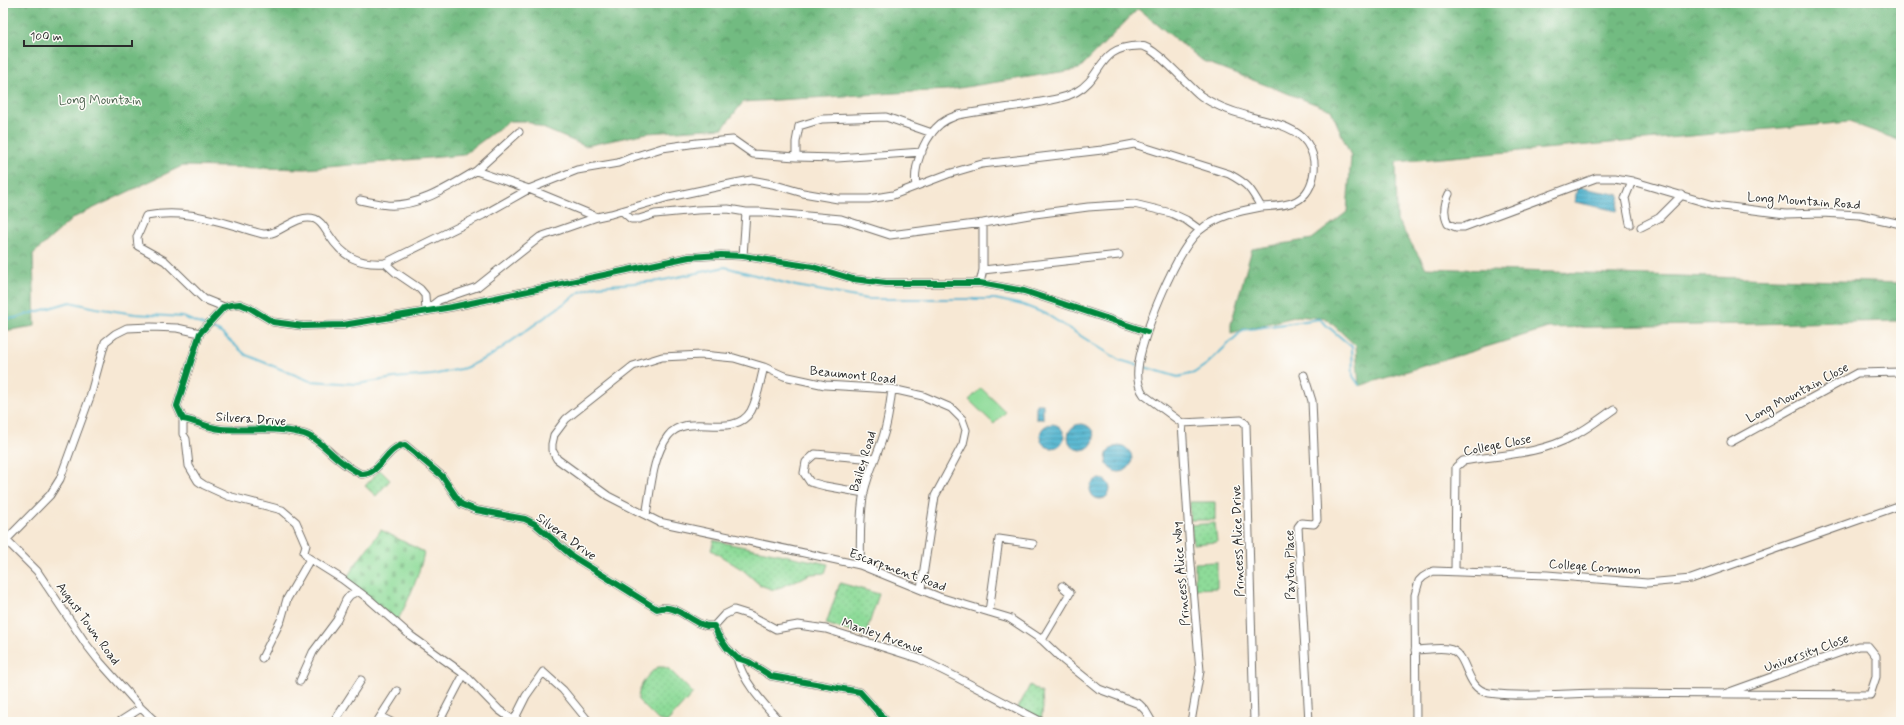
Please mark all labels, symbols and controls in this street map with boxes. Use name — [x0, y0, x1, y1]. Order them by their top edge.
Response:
scale bar — [24, 22, 132, 48]
text: 100 m — [30, 29, 62, 45]
park label: Long Mountain — [59, 92, 141, 110]
street label: Long Mountain Road — [1746, 189, 1861, 215]
street label: Long Mountain Close — [1744, 359, 1852, 428]
street label: Beaumont Road — [809, 362, 897, 388]
street label: Silvera Drive — [215, 409, 287, 430]
street label: Bailey Road — [846, 429, 881, 494]
street label: College Close — [1462, 431, 1533, 460]
street label: Princess Alice Drive — [1228, 485, 1249, 597]
street label: Silvera Drive — [533, 510, 600, 565]
street label: Princess Alice Way — [1168, 521, 1195, 627]
street label: Payton Place — [1281, 530, 1300, 600]
street label: Escarpment Road — [846, 545, 949, 596]
street label: College Common — [1548, 556, 1642, 579]
street label: August Town Road — [52, 579, 124, 669]
street label: Manley Avenue — [839, 614, 926, 658]
street label: University Close — [1762, 630, 1851, 677]

